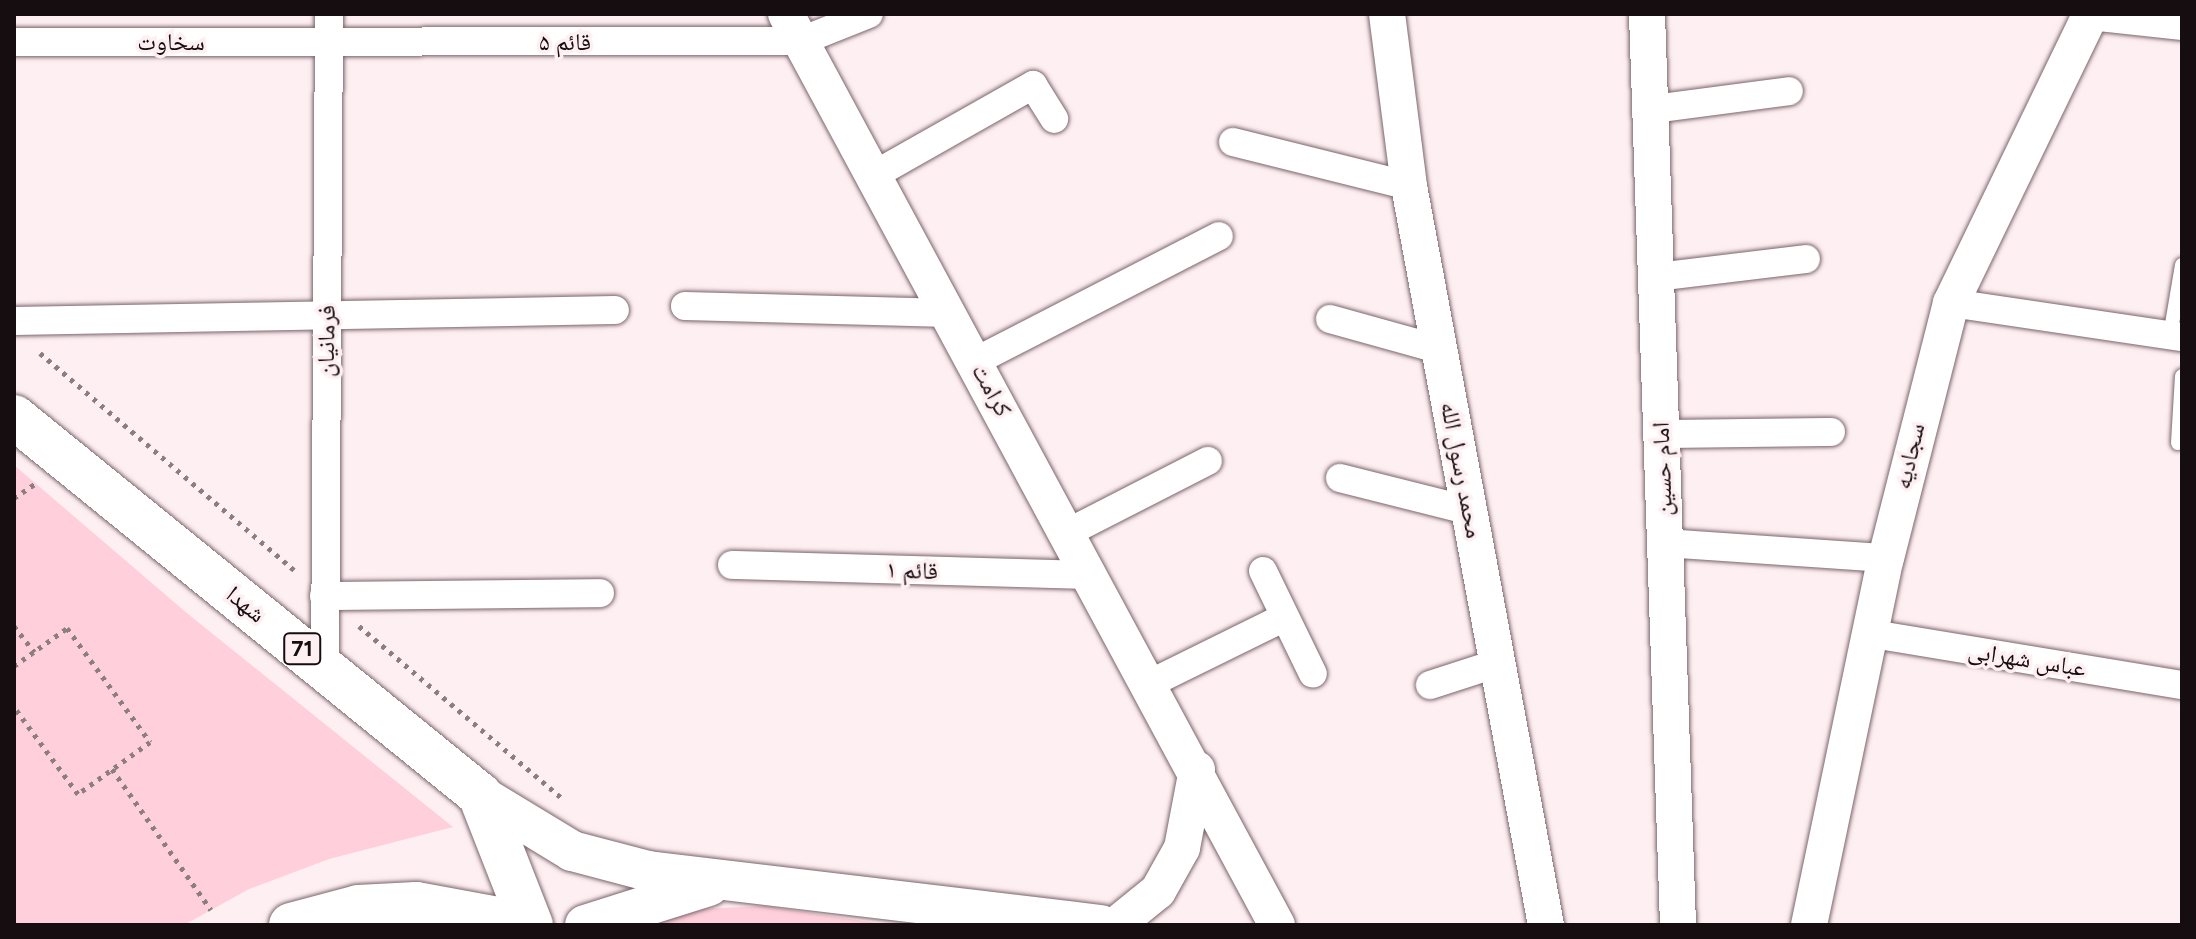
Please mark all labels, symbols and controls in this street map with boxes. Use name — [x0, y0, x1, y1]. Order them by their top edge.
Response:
street label: سخاوت — [137, 28, 205, 56]
street label: قائم ۵ — [539, 28, 591, 56]
street label: فرمانیان — [311, 305, 341, 377]
street label: کرامت — [966, 359, 1018, 421]
street label: محمد رسول الله — [1435, 399, 1489, 541]
street label: سجادیه — [1887, 420, 1931, 492]
street label: امام حسین — [1646, 421, 1678, 517]
street label: قائم ۱ — [885, 555, 939, 585]
street label: شهدا — [221, 580, 271, 628]
road number: 71 — [282, 631, 322, 667]
street label: عباس شهرابی — [1966, 635, 2088, 683]

